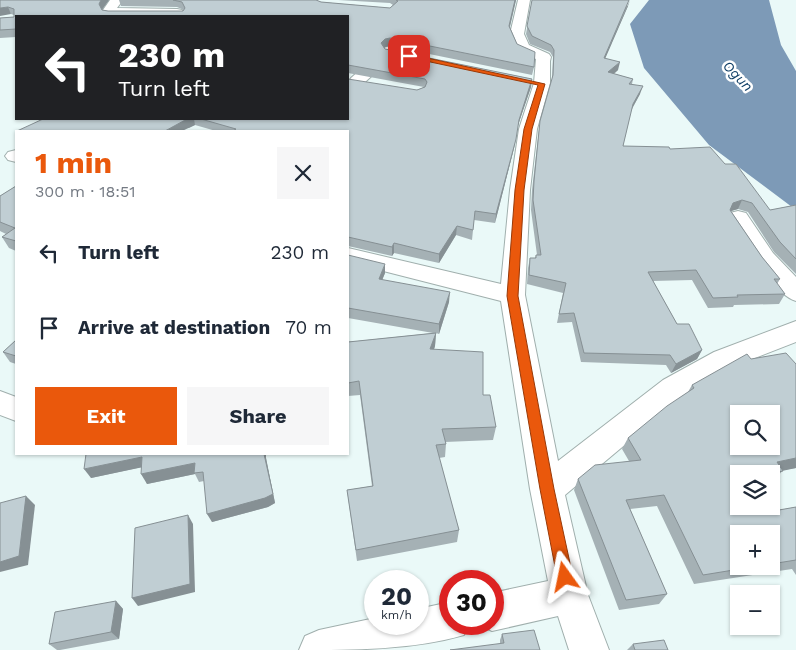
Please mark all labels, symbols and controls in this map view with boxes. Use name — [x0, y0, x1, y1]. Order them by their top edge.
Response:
text: 230 m — [118, 34, 225, 76]
icon: left — [35, 35, 100, 100]
pin — [388, 35, 430, 77]
icon: arrive — [395, 42, 423, 70]
water label: Ogun — [720, 58, 756, 94]
text: Turn left — [118, 76, 210, 101]
text: 1 min — [35, 145, 112, 180]
button: close — [277, 147, 329, 199]
text: 300 m · 18:51 — [35, 182, 136, 201]
icon: left — [35, 239, 63, 267]
text: Turn left — [78, 241, 159, 264]
text: 230 m — [270, 241, 329, 264]
icon: arrive — [35, 314, 63, 342]
text: Arrive at destination — [78, 316, 270, 339]
text: 70 m — [285, 316, 332, 339]
button: Exit — [35, 387, 177, 445]
button: Share — [187, 387, 329, 445]
map controls — [730, 405, 780, 635]
button: search — [730, 405, 780, 455]
button: layers — [730, 465, 780, 515]
button: + — [730, 525, 780, 575]
position arrow — [538, 550, 590, 602]
speed limit sign: 30 — [439, 570, 504, 635]
text: 20 — [381, 582, 412, 611]
button: − — [730, 585, 780, 635]
text: km/h — [381, 608, 412, 622]

